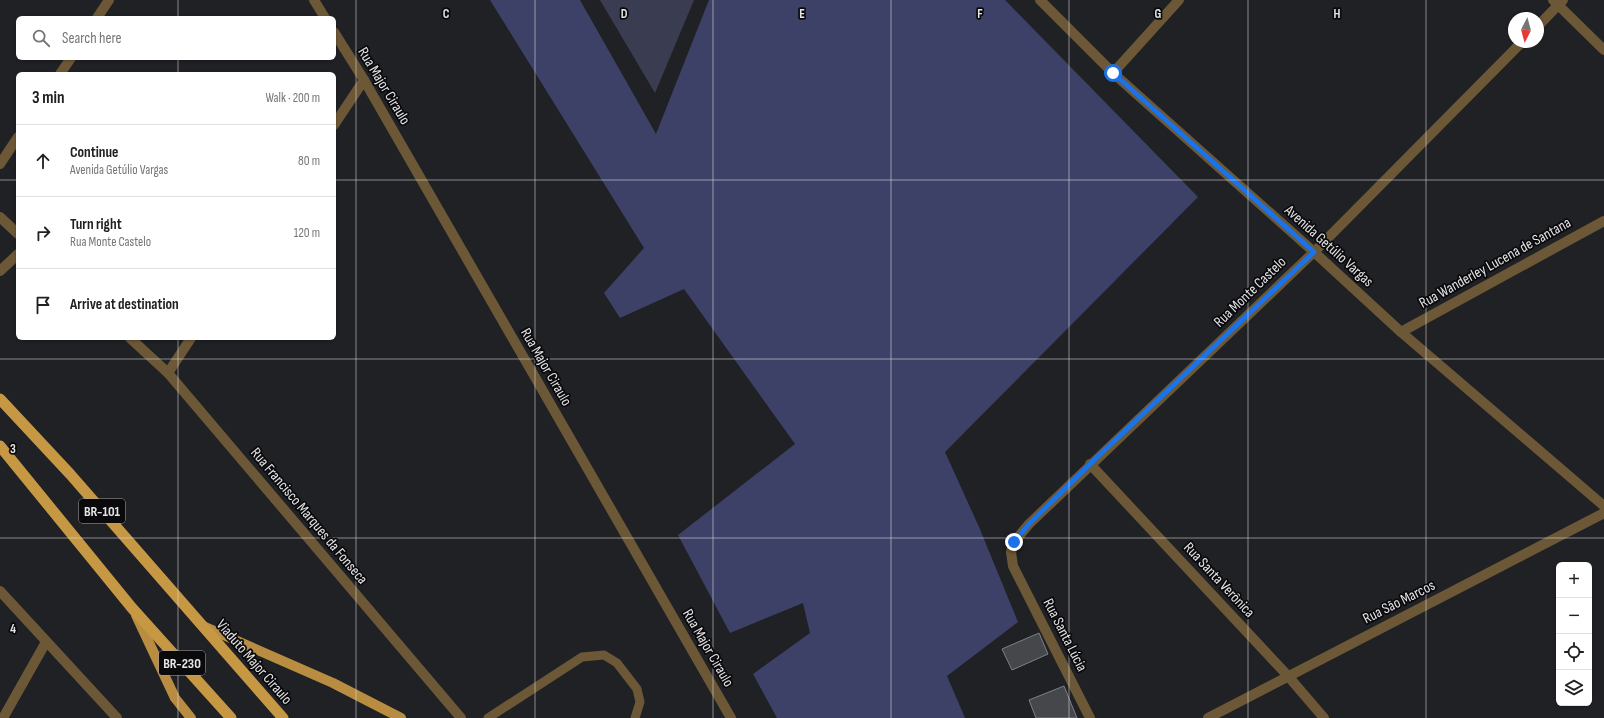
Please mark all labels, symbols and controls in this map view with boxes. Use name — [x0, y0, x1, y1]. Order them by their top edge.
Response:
text: C — [443, 6, 450, 22]
text: D — [621, 6, 628, 22]
text: E — [799, 6, 805, 22]
text: F — [977, 6, 983, 22]
text: G — [1155, 6, 1162, 22]
text: H — [1334, 6, 1341, 22]
north arrow — [1508, 12, 1544, 48]
search box — [16, 16, 336, 60]
icon: search — [30, 27, 52, 49]
text: Search here — [62, 29, 122, 48]
street label: Rua Major Ciraulo — [353, 44, 415, 128]
route start — [1104, 64, 1122, 82]
text: 3 min — [32, 88, 65, 108]
text: Walk · 200 m — [265, 90, 320, 106]
text: Continue — [70, 143, 119, 162]
icon: ahead — [32, 150, 54, 172]
text: 80 m — [298, 153, 320, 169]
text: Avenida Getúlio Vargas — [70, 162, 168, 178]
street label: Avenida Getúlio Vargas — [1280, 200, 1377, 291]
street label: Rua Wanderley Lucena de Santana — [1416, 213, 1574, 313]
text: Turn right — [70, 215, 122, 234]
icon: right — [32, 222, 54, 244]
text: 120 m — [294, 225, 320, 241]
text: Rua Monte Castelo — [70, 234, 151, 250]
street label: Rua Monte Castelo — [1210, 253, 1290, 331]
icon: arrive — [32, 294, 54, 316]
text: Arrive at destination — [70, 295, 179, 314]
street label: Rua Major Ciraulo — [516, 325, 576, 409]
text: 3 — [10, 441, 16, 457]
street label: Rua Francisco Marques da Fonseca — [246, 444, 372, 588]
road number: BR-101 — [79, 499, 125, 523]
route end — [1005, 533, 1023, 551]
street label: Rua Santa Verônica — [1179, 538, 1259, 622]
map controls — [1556, 562, 1592, 706]
button: + — [1556, 562, 1592, 598]
street label: Rua São Marcos — [1360, 576, 1438, 628]
street label: Rua Santa Lúcia — [1039, 595, 1092, 675]
button: − — [1556, 598, 1592, 634]
street label: Rua Major Ciraulo — [678, 606, 738, 690]
street label: Viaduto Major Ciraulo — [212, 616, 296, 708]
text: 4 — [10, 621, 16, 637]
button: locate — [1556, 634, 1592, 670]
road number: BR-230 — [159, 651, 205, 675]
button: layers — [1556, 670, 1592, 706]

